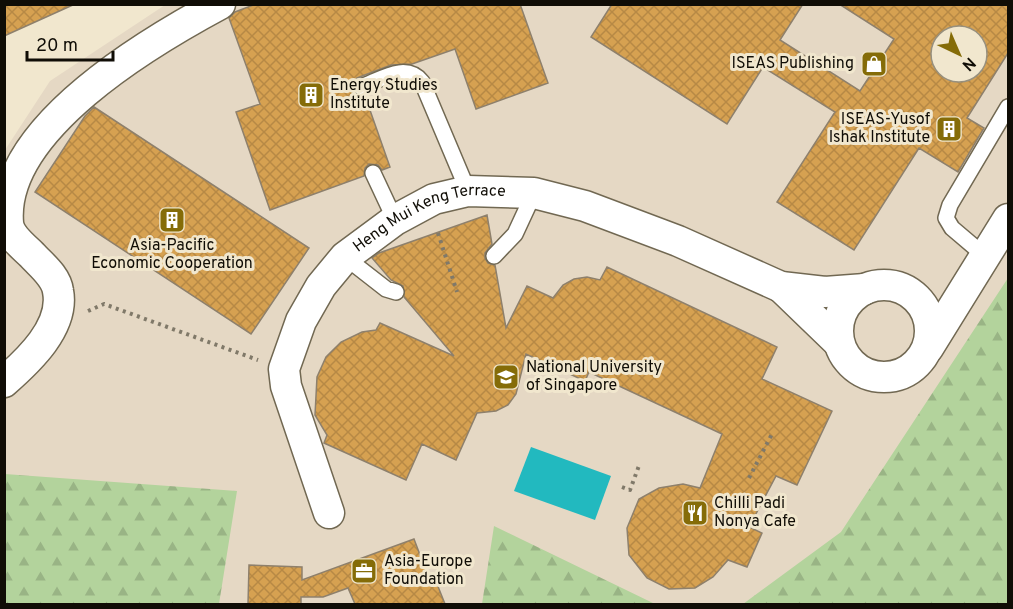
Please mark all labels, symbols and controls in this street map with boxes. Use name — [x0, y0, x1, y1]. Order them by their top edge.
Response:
scale bar — [27, 24, 112, 62]
north arrow — [929, 24, 989, 84]
text: 20 m — [36, 35, 78, 58]
shop icon: ISEAS Publishing — [859, 49, 889, 79]
text: N — [957, 52, 979, 75]
place label: ISEAS Publishing — [731, 54, 854, 74]
place label: Energy Studies Institute — [330, 76, 438, 114]
building icon: Energy Studies Institute — [296, 80, 326, 110]
place label: ISEAS-Yusof Ishak Institute — [829, 110, 931, 148]
building icon: ISEAS-Yusof Ishak Institute — [934, 114, 964, 144]
street label: Heng Mui Keng Terrace — [349, 181, 506, 257]
building icon: Asia-Pacific Economic Cooperation — [157, 205, 187, 235]
place label: Asia-Pacific Economic Cooperation — [91, 236, 253, 274]
place label: National University of Singapore — [526, 358, 662, 396]
school or university icon: National University of Singapore — [491, 362, 521, 392]
place label: Chilli Padi Nonya Cafe — [714, 494, 796, 532]
restaurant icon: Chilli Padi Nonya Cafe — [680, 498, 710, 528]
place label: Asia-Europe Foundation — [384, 552, 472, 590]
office icon: Asia-Europe Foundation — [349, 556, 379, 586]

